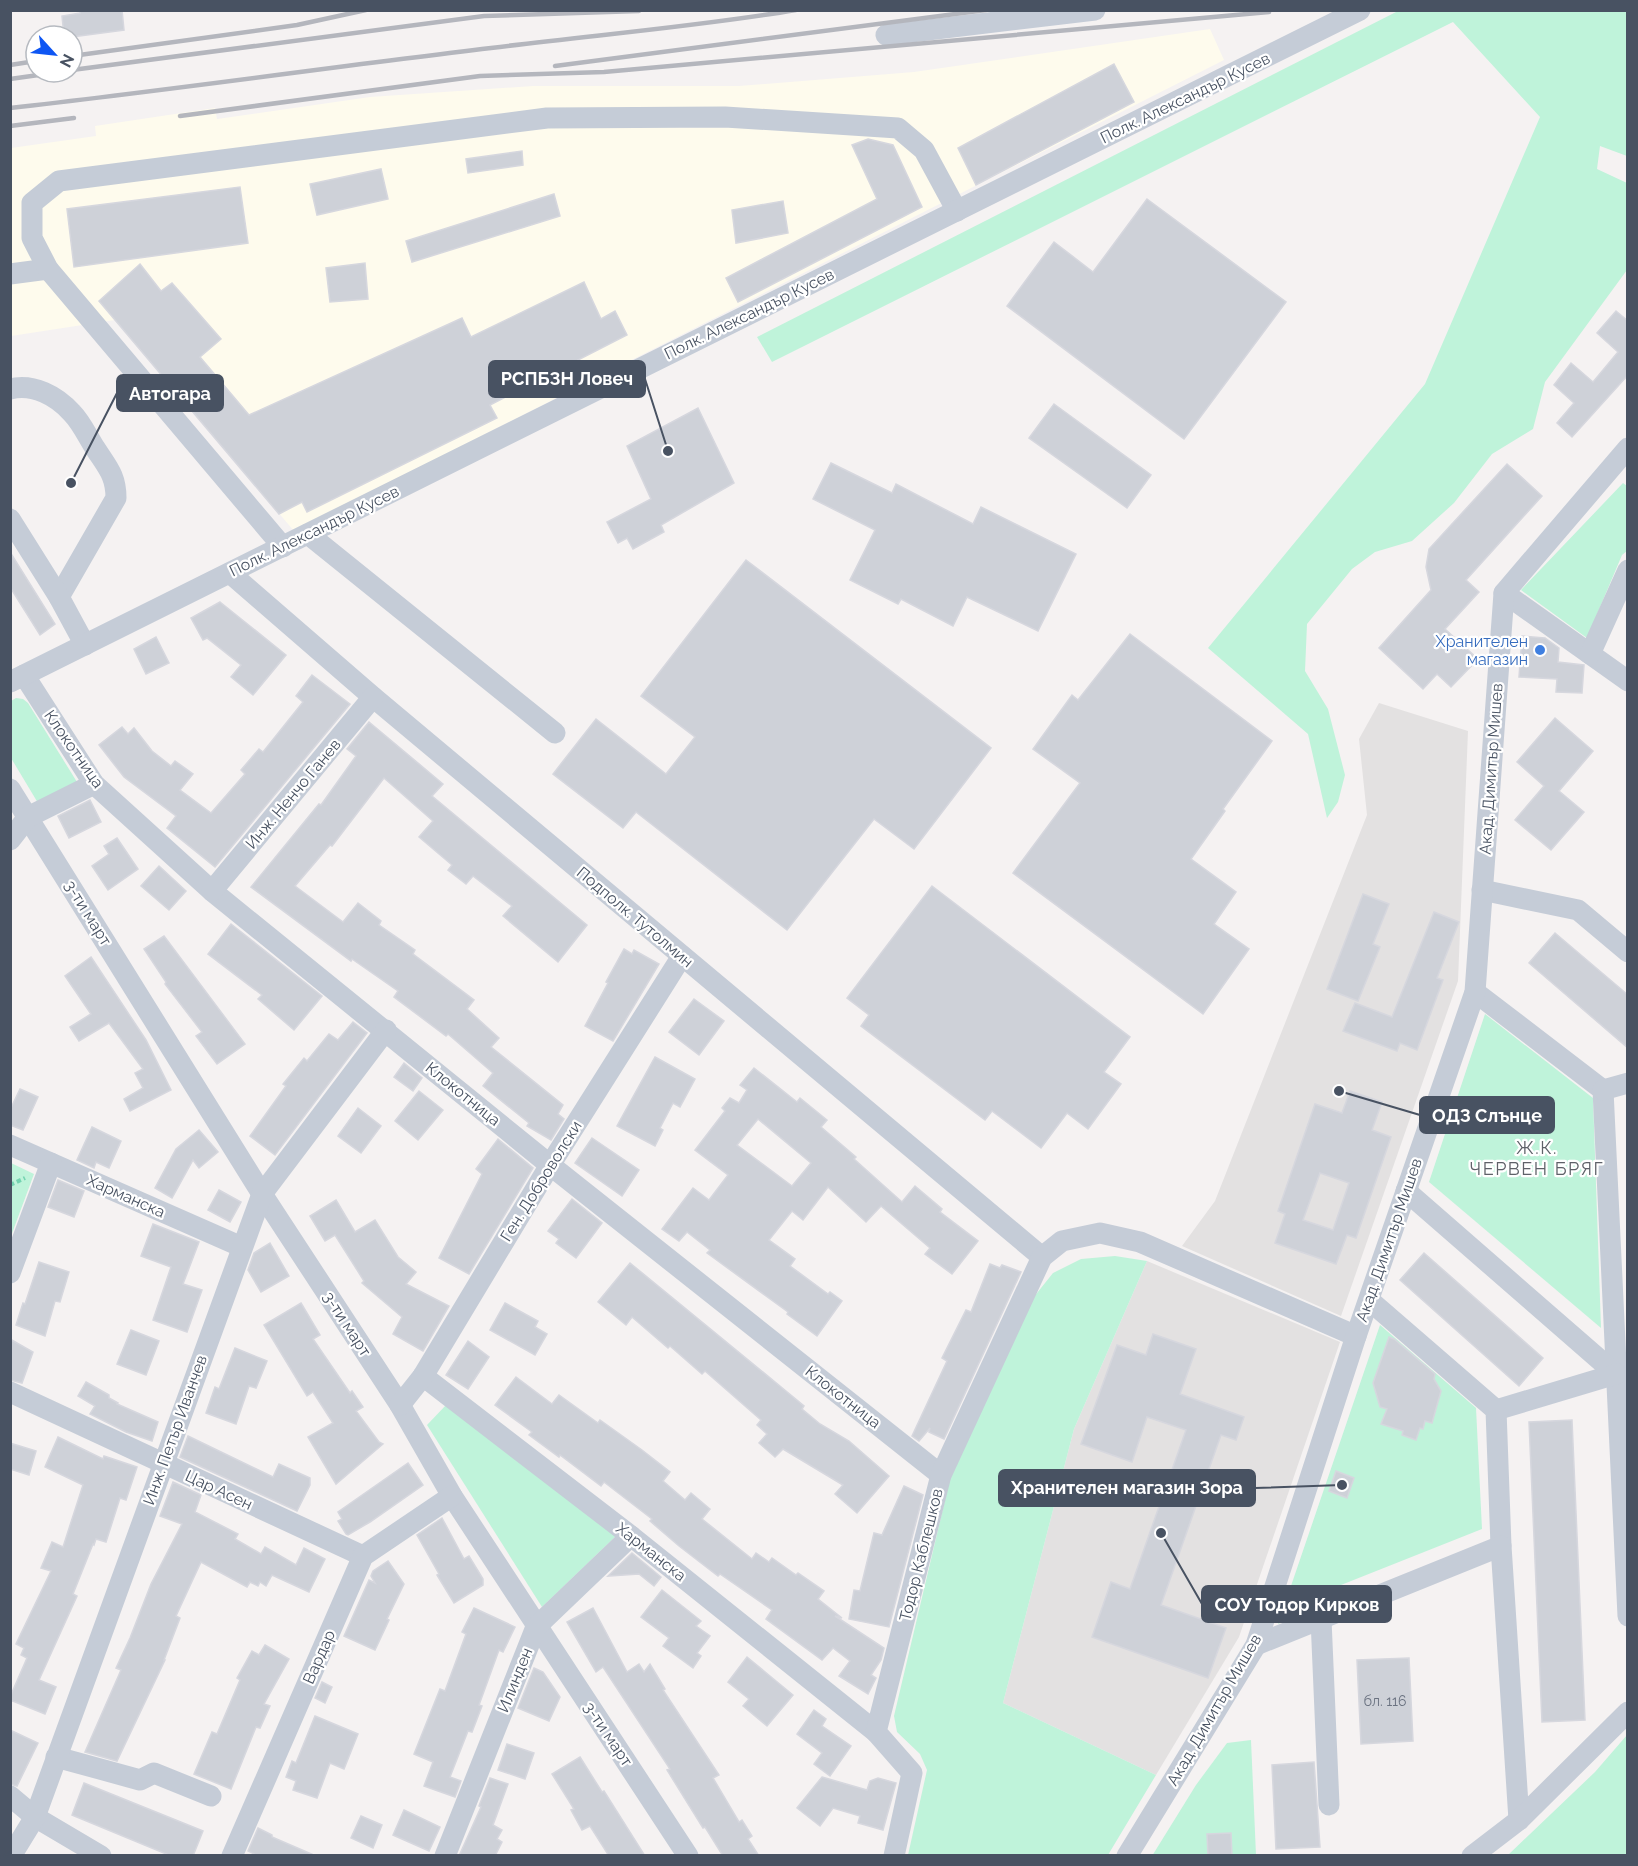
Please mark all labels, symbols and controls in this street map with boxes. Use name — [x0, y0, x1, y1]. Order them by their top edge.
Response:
north arrow — [24, 24, 84, 84]
street label: Полк. Александър Кусев — [1097, 49, 1273, 147]
text: N — [56, 51, 78, 70]
street label: Полк. Александър Кусев — [661, 265, 837, 363]
callout: РСПБЗН Ловеч — [489, 361, 645, 397]
text: РСПБЗН Ловеч — [501, 368, 633, 389]
callout: Автогара — [117, 375, 223, 411]
text: Автогара — [129, 383, 211, 404]
street label: Полк. Александър Кусев — [226, 482, 402, 580]
place label: Хранителен магазин — [1436, 632, 1528, 669]
marker: Хранителен магазин — [1533, 643, 1547, 657]
street label: Акад. Димитър Мишев — [1476, 683, 1506, 855]
street label: Клокотница — [40, 706, 108, 792]
street label: Инж. Ненчо Ганев — [241, 735, 345, 853]
street label: Подполк. Тутолмин — [573, 863, 697, 971]
street label: 3-ти март — [61, 877, 116, 949]
street label: Клокотница — [422, 1058, 504, 1130]
callout: ОДЗ Слънце — [1420, 1097, 1554, 1133]
text: ОДЗ Слънце — [1432, 1105, 1542, 1126]
street label: Ген. Доброволски — [496, 1117, 586, 1245]
district label: Ж.К. ЧЕРВЕН БРЯГ — [1470, 1137, 1604, 1179]
street label: Акад. Димитър Мишев — [1352, 1156, 1426, 1324]
street label: Харманска — [84, 1170, 168, 1222]
street label: 3-ти март — [319, 1288, 375, 1360]
street label: Инж. Петър Иванчев — [139, 1353, 211, 1507]
street label: Клокотница — [801, 1362, 885, 1432]
street label: Цар Асен — [182, 1466, 256, 1514]
callout: Хранителен магазин Зора — [999, 1470, 1255, 1506]
text: Хранителен магазин Зора — [1010, 1477, 1243, 1498]
street label: Тодор Каблешков — [895, 1487, 947, 1623]
street label: Харманска — [612, 1519, 690, 1585]
callout: СОУ Тодор Кирков — [1202, 1586, 1391, 1622]
text: СОУ Тодор Кирков — [1214, 1594, 1380, 1615]
street label: Вардар — [299, 1627, 339, 1687]
street label: Акад. Димитър Мишев — [1163, 1631, 1265, 1789]
street label: Илинден — [493, 1645, 537, 1715]
house number: бл. 116 — [1363, 1693, 1407, 1709]
street label: 3-ти март — [580, 1698, 637, 1770]

